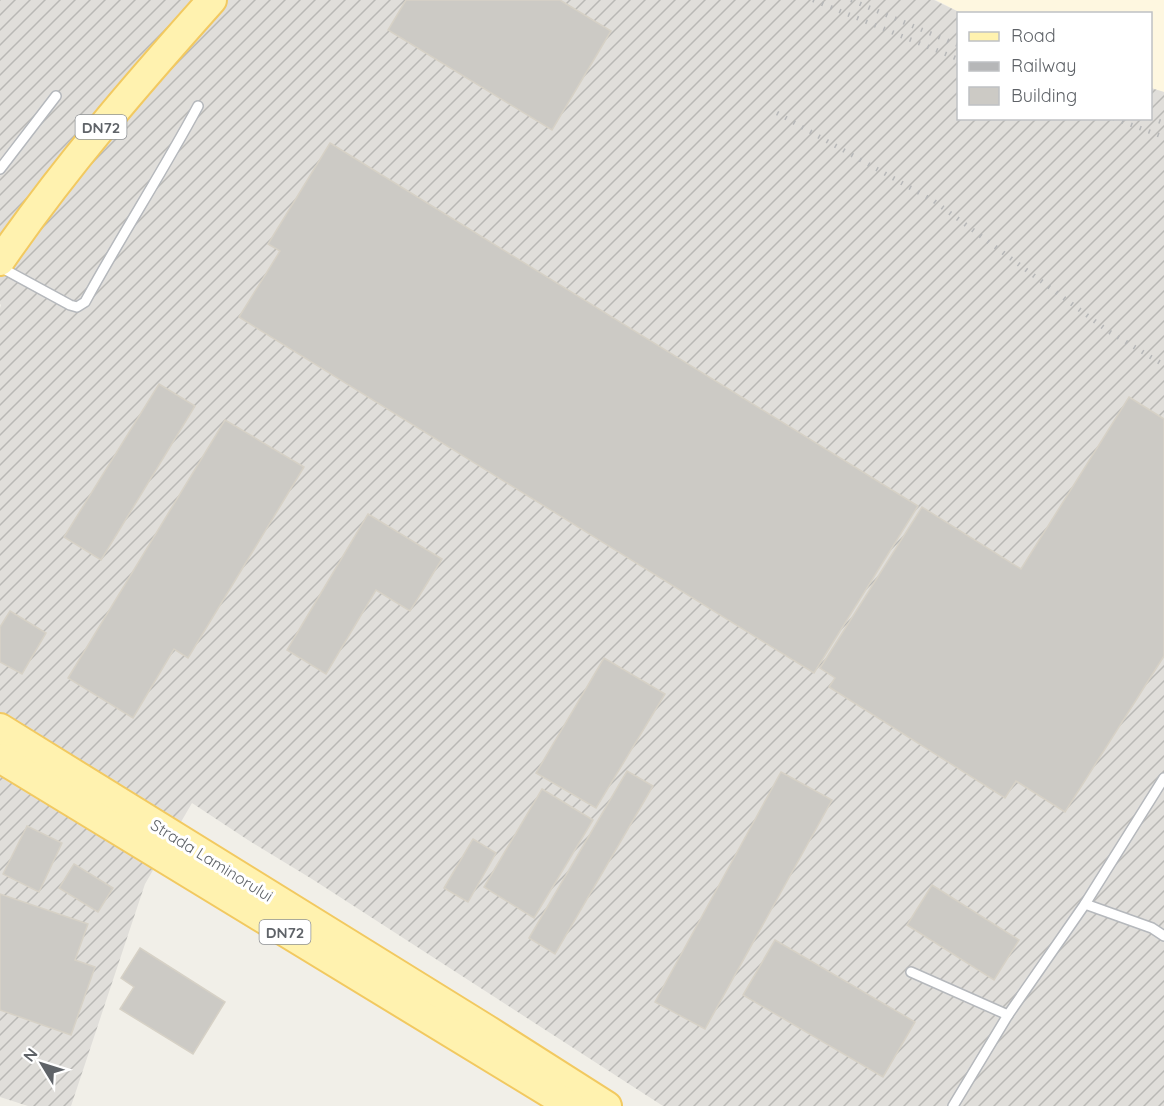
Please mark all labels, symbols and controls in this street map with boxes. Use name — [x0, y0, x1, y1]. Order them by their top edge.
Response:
legend — [957, 12, 1152, 120]
text: Road — [1011, 24, 1056, 47]
text: Railway — [1011, 54, 1077, 77]
text: Building — [1011, 84, 1077, 107]
road number: DN72 — [76, 115, 126, 139]
street label: Strada Laminorului — [147, 814, 277, 906]
road number: DN72 — [260, 920, 310, 944]
north arrow — [12, 1034, 72, 1094]
text: N — [19, 1044, 42, 1066]

